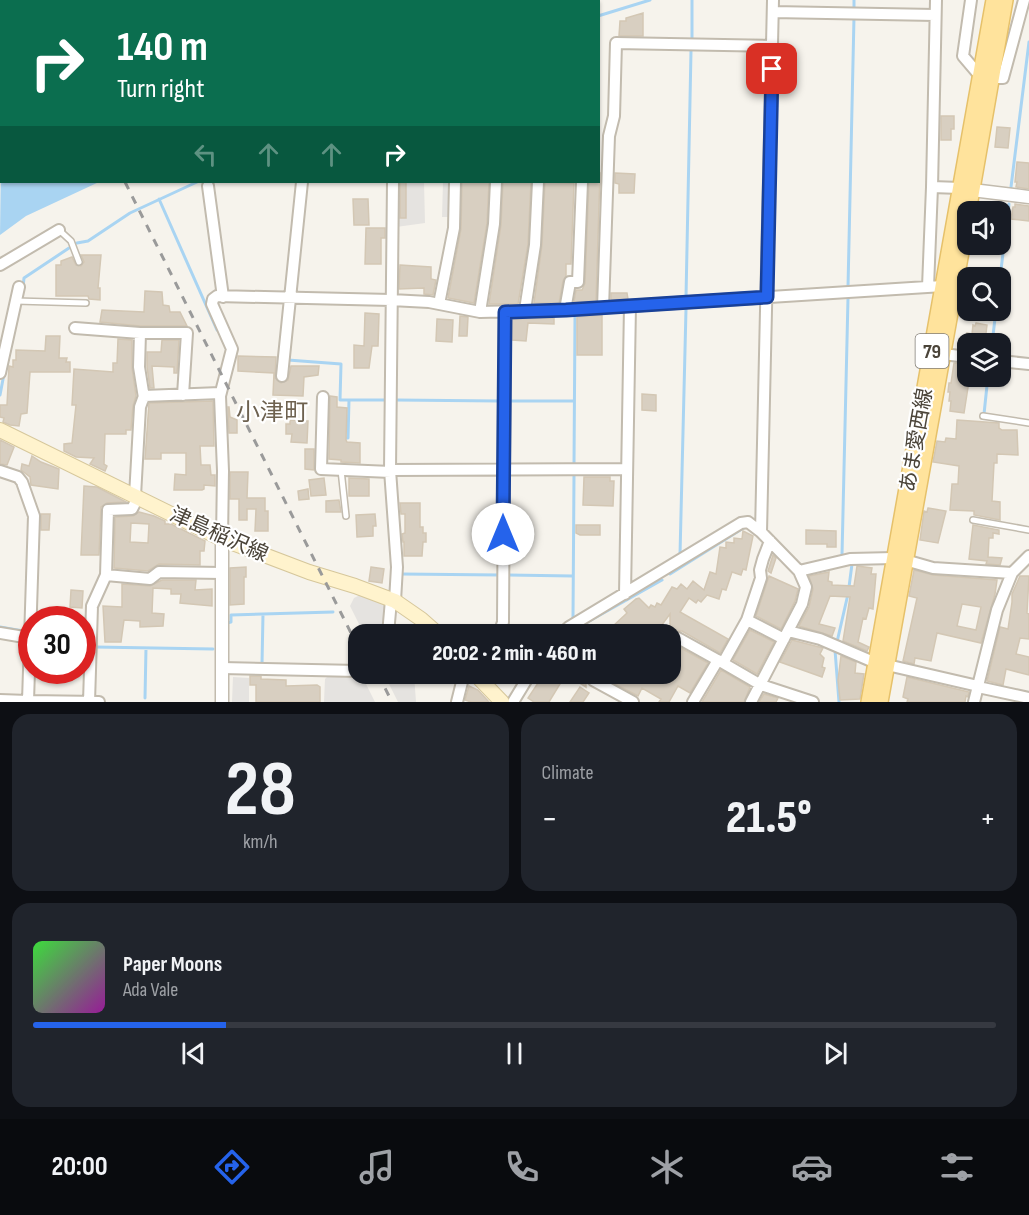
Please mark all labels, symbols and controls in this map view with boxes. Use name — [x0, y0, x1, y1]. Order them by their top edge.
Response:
text: 140 m — [117, 22, 208, 73]
icon: right — [18, 24, 96, 102]
pin — [746, 43, 797, 94]
icon: arrive — [755, 52, 788, 85]
text: Turn right — [117, 73, 204, 105]
icon: left — [189, 138, 222, 171]
icon: ahead — [252, 138, 285, 171]
icon: ahead — [315, 138, 348, 171]
icon: right — [378, 138, 411, 171]
map controls — [957, 201, 1011, 387]
button: sound — [957, 201, 1011, 255]
button: search — [957, 267, 1011, 321]
button: layers — [957, 333, 1011, 387]
road number: 79 — [916, 334, 948, 368]
street label: あま愛西線 — [895, 386, 938, 494]
district label: 小津町 — [236, 398, 308, 427]
street label: 津島稲沢線 — [166, 502, 272, 567]
position arrow — [471, 502, 535, 566]
speed limit sign: 30 — [18, 606, 96, 684]
text: 20:02 · 2 min · 460 m — [432, 640, 597, 667]
text: 28 — [225, 744, 296, 837]
text: Climate — [542, 761, 594, 785]
text: 21.5° — [726, 791, 812, 846]
text: − — [542, 799, 558, 839]
text: + — [980, 799, 996, 839]
text: km/h — [243, 830, 278, 854]
text: Paper Moons — [123, 951, 222, 978]
text: Ada Vale — [123, 978, 178, 1002]
icon: previous — [177, 1037, 210, 1070]
icon: pause — [498, 1037, 531, 1070]
icon: next — [819, 1037, 852, 1070]
icon: directions — [211, 1146, 253, 1188]
icon: music — [356, 1146, 398, 1188]
icon: phone — [501, 1146, 543, 1188]
icon: climate — [646, 1146, 688, 1188]
icon: car — [791, 1146, 833, 1188]
icon: filters — [936, 1146, 978, 1188]
text: 20:00 — [51, 1151, 108, 1183]

